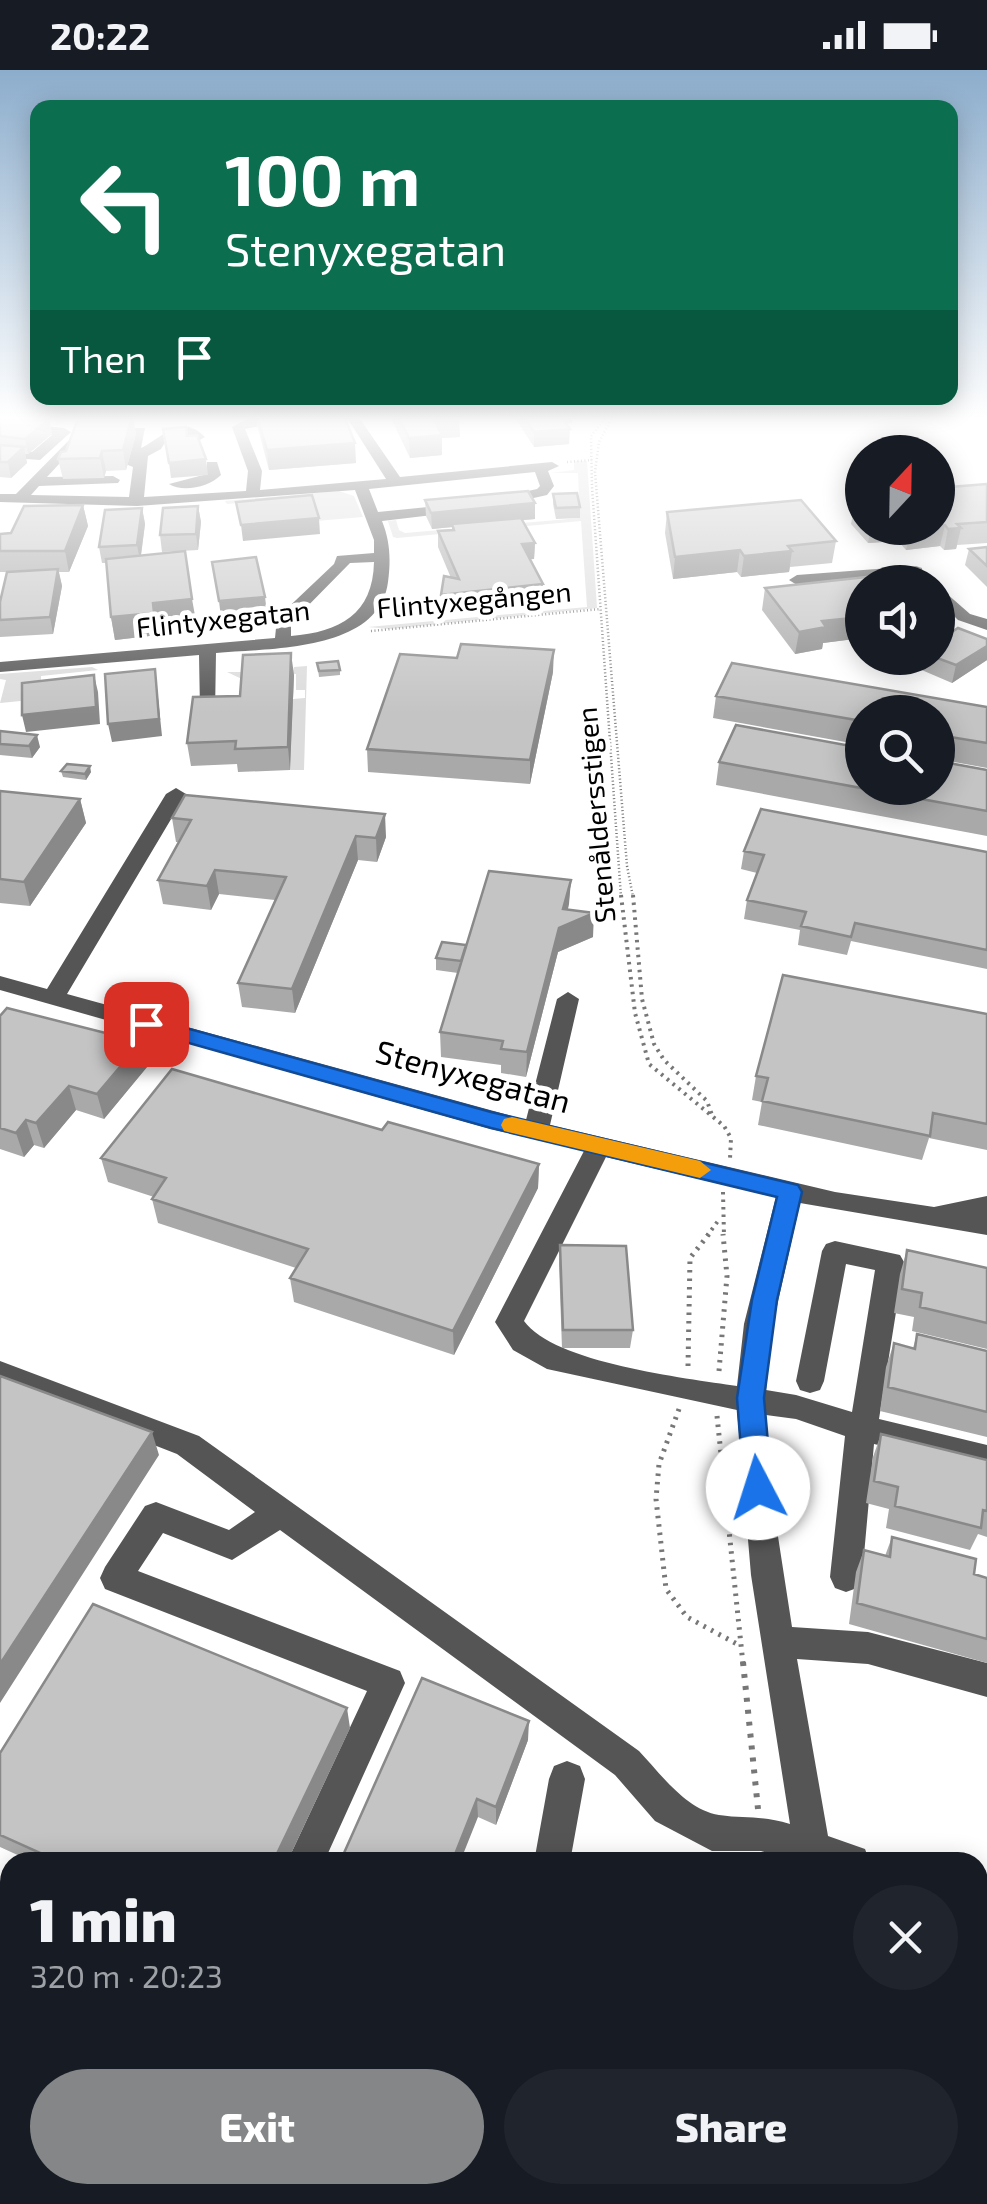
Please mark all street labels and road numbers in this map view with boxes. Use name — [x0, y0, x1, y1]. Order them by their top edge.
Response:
street label: Flintyxegången — [375, 574, 573, 624]
street label: Flintyxegatan — [134, 592, 312, 644]
street label: Stenåldersstigen — [569, 706, 621, 924]
street label: Stenyxegatan — [372, 1031, 575, 1119]

